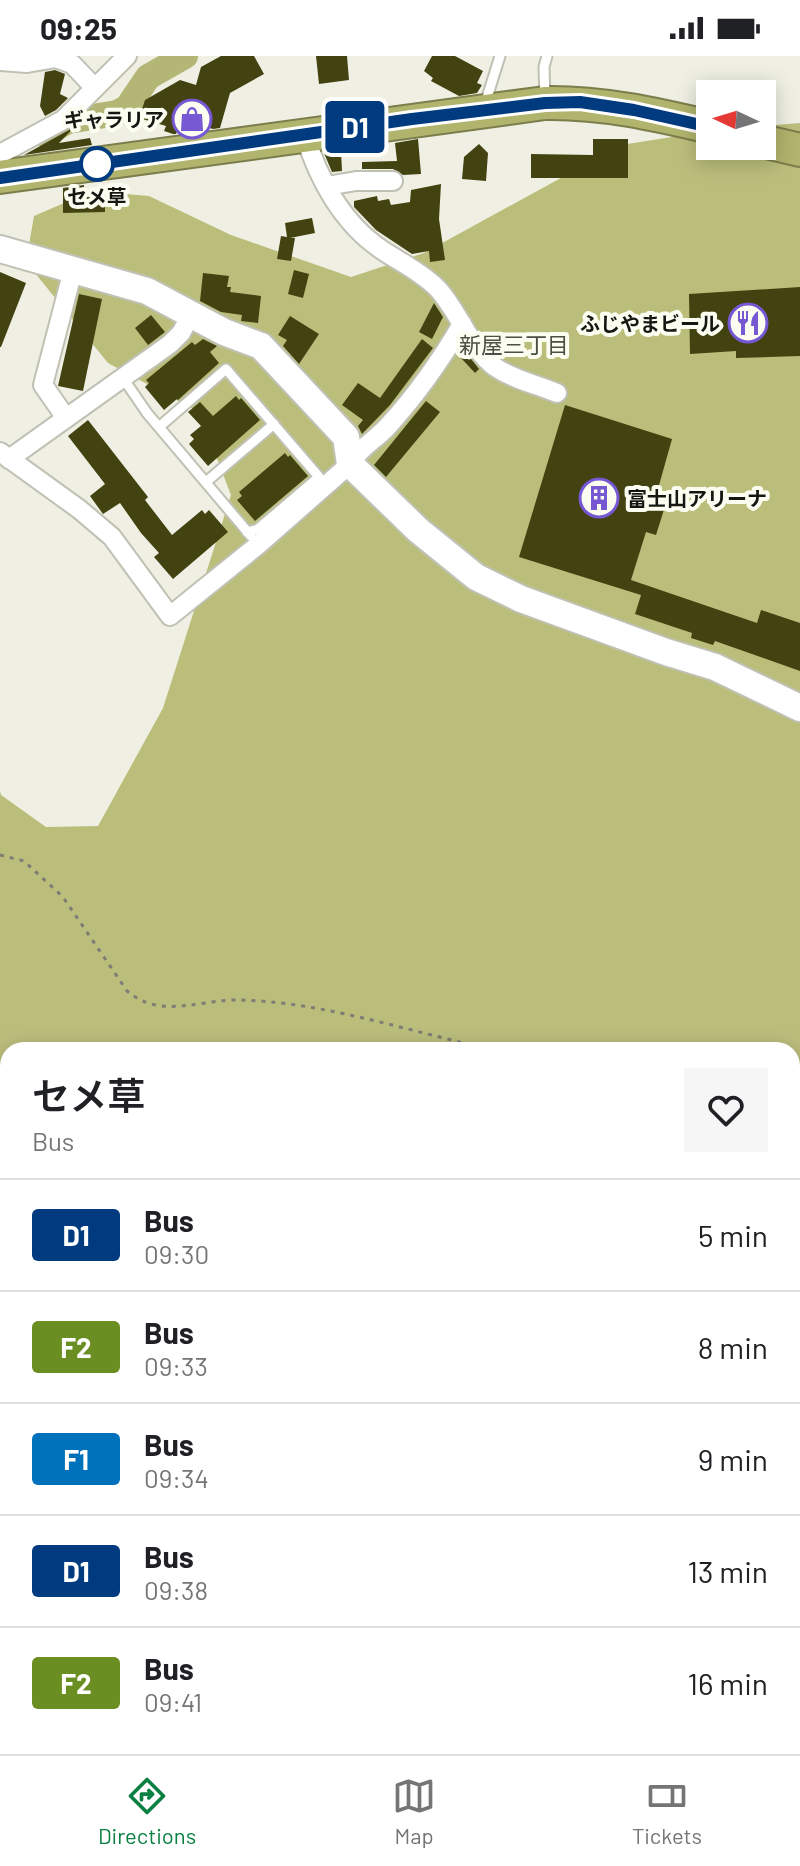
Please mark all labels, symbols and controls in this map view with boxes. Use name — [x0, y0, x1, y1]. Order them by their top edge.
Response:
text: 09:25 — [40, 10, 117, 46]
north arrow — [696, 80, 776, 160]
map controls — [696, 80, 776, 160]
shop icon: ギャラリア — [171, 98, 213, 140]
line badge: D1 — [319, 101, 391, 153]
place label: ギャラリア — [64, 107, 164, 131]
text: D1 — [341, 110, 369, 144]
marker: セメ草 — [80, 147, 114, 181]
place label: セメ草 — [67, 184, 127, 208]
restaurant icon: ふじやまビール — [727, 302, 769, 344]
place label: ふじやまビール — [580, 311, 720, 335]
district label: 新屋三丁目 — [459, 331, 569, 357]
building icon: 富士山アリーナ — [578, 477, 620, 519]
place label: 富士山アリーナ — [627, 486, 767, 510]
button: heart — [684, 1068, 768, 1152]
text: セメ草 — [32, 1072, 145, 1118]
text: Bus — [32, 1125, 74, 1156]
text: Bus — [144, 1202, 194, 1238]
text: 5 min — [698, 1217, 768, 1253]
text: D1 — [62, 1218, 90, 1252]
text: 09:30 — [144, 1238, 209, 1269]
text: Bus — [144, 1314, 194, 1350]
text: 8 min — [698, 1329, 768, 1365]
text: F2 — [60, 1330, 92, 1364]
text: 09:33 — [144, 1350, 208, 1381]
text: Bus — [144, 1426, 194, 1462]
text: 9 min — [698, 1441, 768, 1477]
text: F1 — [63, 1442, 89, 1476]
text: 09:34 — [144, 1462, 209, 1493]
text: Bus — [144, 1538, 194, 1574]
text: 13 min — [687, 1553, 768, 1589]
text: D1 — [62, 1554, 90, 1588]
text: 09:38 — [144, 1574, 208, 1605]
text: Bus — [144, 1650, 194, 1686]
text: 16 min — [687, 1665, 768, 1701]
text: F2 — [60, 1666, 92, 1700]
text: 09:41 — [144, 1686, 202, 1717]
tab: Directions — [98, 1774, 196, 1848]
tab: Map — [392, 1774, 436, 1848]
tab: Tickets — [632, 1774, 702, 1848]

